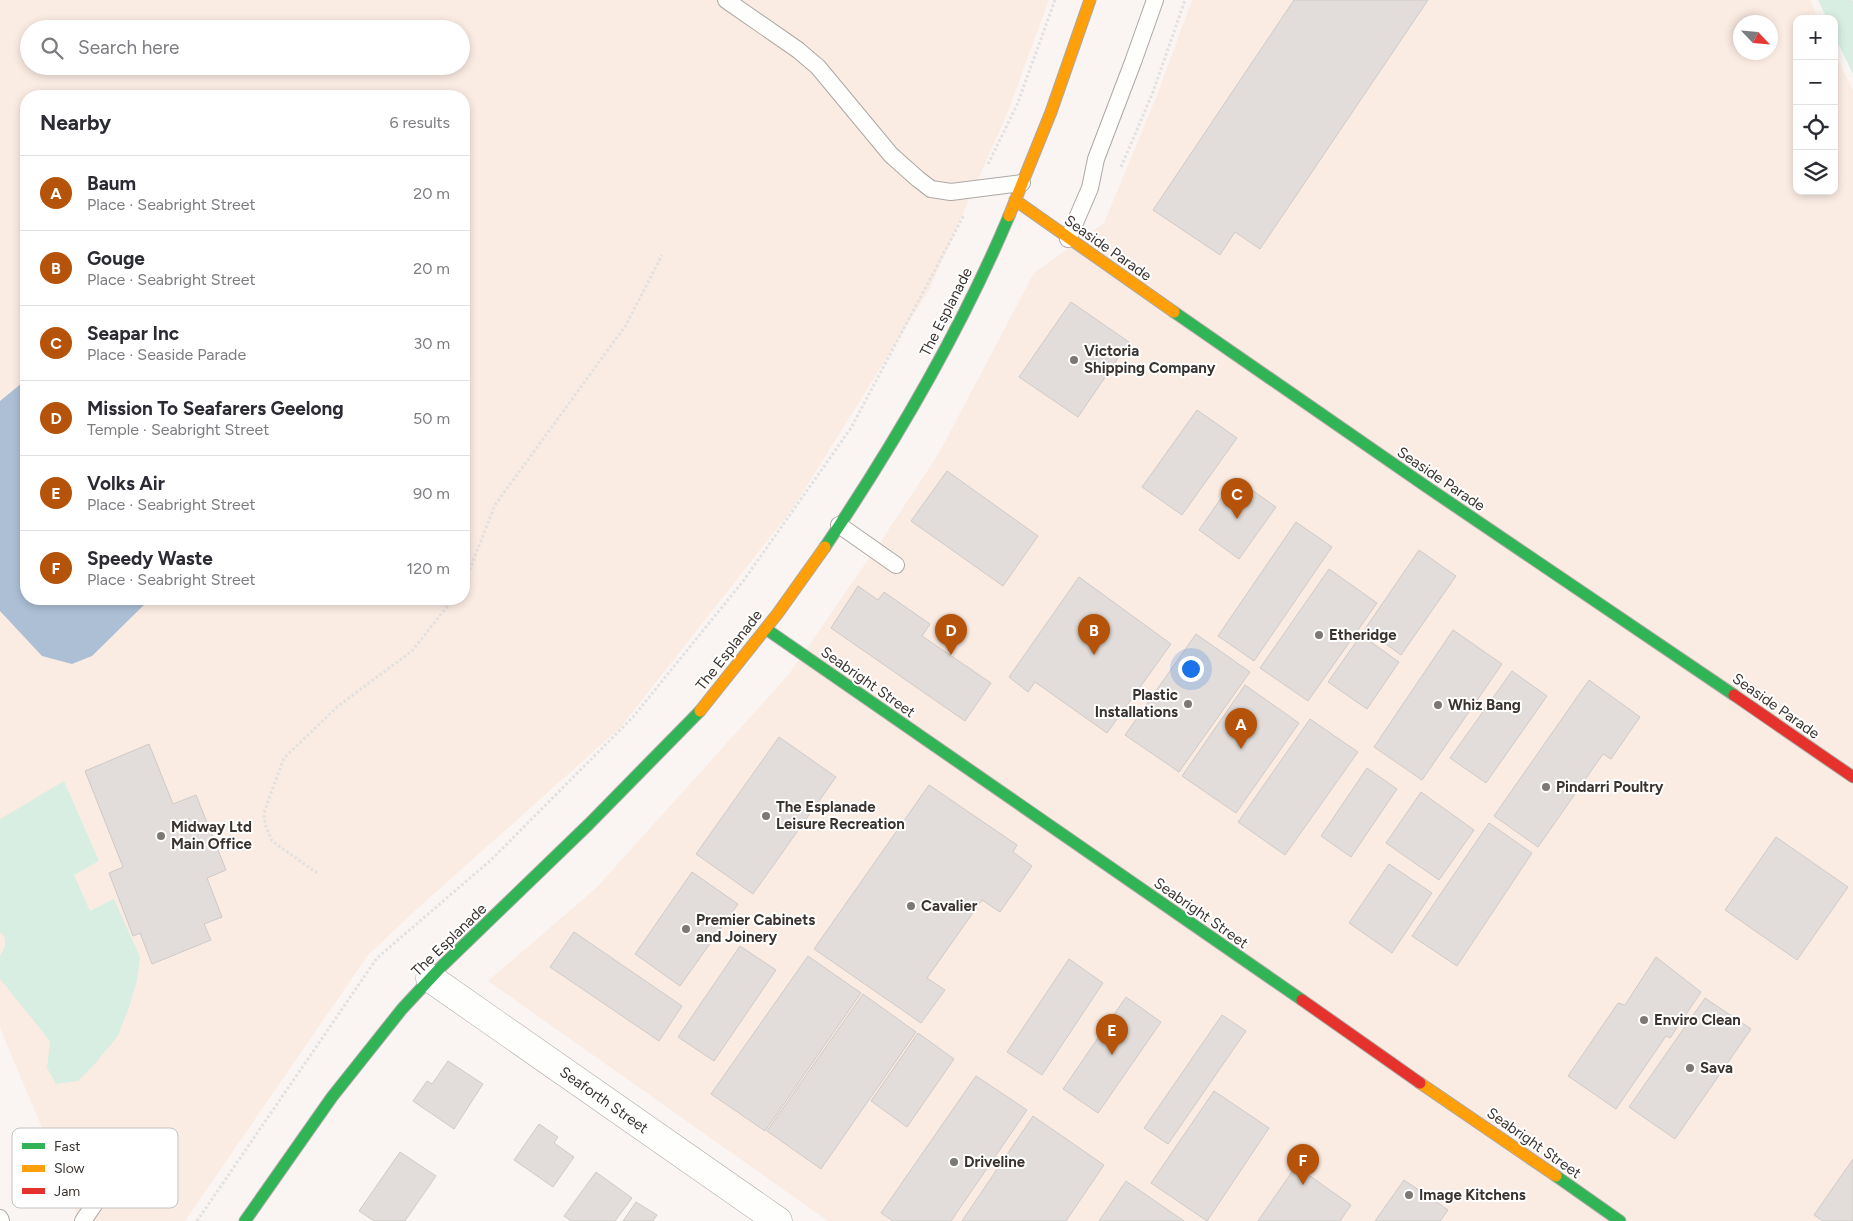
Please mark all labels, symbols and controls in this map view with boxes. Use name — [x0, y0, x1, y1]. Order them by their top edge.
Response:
north arrow — [1733, 15, 1778, 60]
map controls — [1793, 15, 1838, 195]
button: + — [1793, 15, 1838, 60]
search box — [20, 20, 470, 75]
icon: search — [38, 34, 66, 62]
text: Search here — [78, 36, 180, 59]
button: − — [1793, 60, 1838, 105]
button: locate — [1793, 105, 1838, 150]
text: Nearby — [40, 110, 111, 135]
text: 6 results — [389, 113, 450, 132]
button: layers — [1793, 150, 1838, 195]
text: Baum — [87, 172, 136, 195]
text: A — [50, 184, 62, 203]
text: 20 m — [413, 184, 450, 203]
text: Place · Seabright Street — [87, 195, 256, 214]
street label: Seaside Parade — [1061, 211, 1155, 285]
text: Gouge — [87, 247, 145, 270]
text: B — [51, 259, 61, 278]
text: 20 m — [413, 259, 450, 278]
street label: The Esplanade — [916, 265, 976, 359]
text: Place · Seabright Street — [87, 270, 256, 289]
text: Seapar Inc — [87, 322, 179, 345]
text: C — [50, 334, 62, 353]
text: 30 m — [413, 334, 450, 353]
place label: Victoria Shipping Company — [1084, 342, 1216, 377]
text: Place · Seaside Parade — [87, 345, 246, 364]
marker: Victoria Shipping Company — [1068, 354, 1080, 366]
text: Mission To Seafarers Geelong — [87, 397, 344, 420]
text: D — [50, 409, 62, 428]
text: 50 m — [413, 409, 450, 428]
text: Temple · Seabright Street — [87, 420, 269, 439]
street label: Seaside Parade — [1394, 443, 1488, 515]
text: Volks Air — [87, 472, 165, 495]
pin: C — [1221, 478, 1253, 519]
text: E — [51, 484, 61, 503]
text: 90 m — [413, 484, 450, 503]
text: Place · Seabright Street — [87, 495, 256, 514]
text: Speedy Waste — [87, 547, 213, 570]
text: F — [52, 559, 60, 578]
text: 120 m — [407, 559, 450, 578]
text: Place · Seabright Street — [87, 570, 256, 589]
street label: The Esplanade — [692, 606, 766, 694]
pin: D — [935, 614, 967, 655]
pin: B — [1078, 614, 1110, 655]
place label: Etheridge — [1329, 626, 1397, 644]
marker: Etheridge — [1313, 629, 1325, 641]
street label: Seabright Street — [817, 643, 919, 721]
your location — [1178, 656, 1204, 682]
street label: Seaside Parade — [1729, 669, 1823, 743]
place label: Plastic Installations — [1095, 686, 1178, 721]
place label: Whiz Bang — [1448, 696, 1521, 714]
marker: Plastic Installations — [1182, 698, 1194, 710]
marker: Whiz Bang — [1432, 699, 1444, 711]
pin: A — [1225, 708, 1257, 749]
place label: Pindarri Poultry — [1556, 778, 1664, 796]
marker: Pindarri Poultry — [1540, 781, 1552, 793]
place label: The Esplanade Leisure Recreation — [776, 798, 905, 833]
marker: The Esplanade Leisure Recreation — [760, 810, 772, 822]
place label: Midway Ltd Main Office — [171, 818, 253, 853]
marker: Midway Ltd Main Office — [155, 830, 167, 842]
street label: Seabright Street — [1150, 874, 1252, 952]
place label: Cavalier — [921, 897, 978, 915]
street label: The Esplanade — [408, 900, 490, 980]
marker: Cavalier — [905, 900, 917, 912]
place label: Premier Cabinets and Joinery — [696, 911, 815, 946]
marker: Premier Cabinets and Joinery — [680, 923, 692, 935]
place label: Enviro Clean — [1654, 1011, 1741, 1029]
pin: E — [1096, 1014, 1128, 1055]
marker: Enviro Clean — [1638, 1014, 1650, 1026]
place label: Sava — [1700, 1059, 1733, 1077]
marker: Sava — [1684, 1062, 1696, 1074]
street label: Seaforth Street — [556, 1063, 652, 1137]
street label: Seabright Street — [1483, 1104, 1585, 1182]
legend — [12, 1128, 178, 1208]
text: Fast — [54, 1138, 80, 1155]
pin: F — [1287, 1144, 1319, 1185]
place label: Driveline — [964, 1153, 1026, 1171]
marker: Driveline — [948, 1156, 960, 1168]
text: Slow — [54, 1160, 85, 1177]
text: Jam — [54, 1183, 80, 1200]
place label: Image Kitchens — [1419, 1186, 1526, 1204]
marker: Image Kitchens — [1403, 1189, 1415, 1201]

